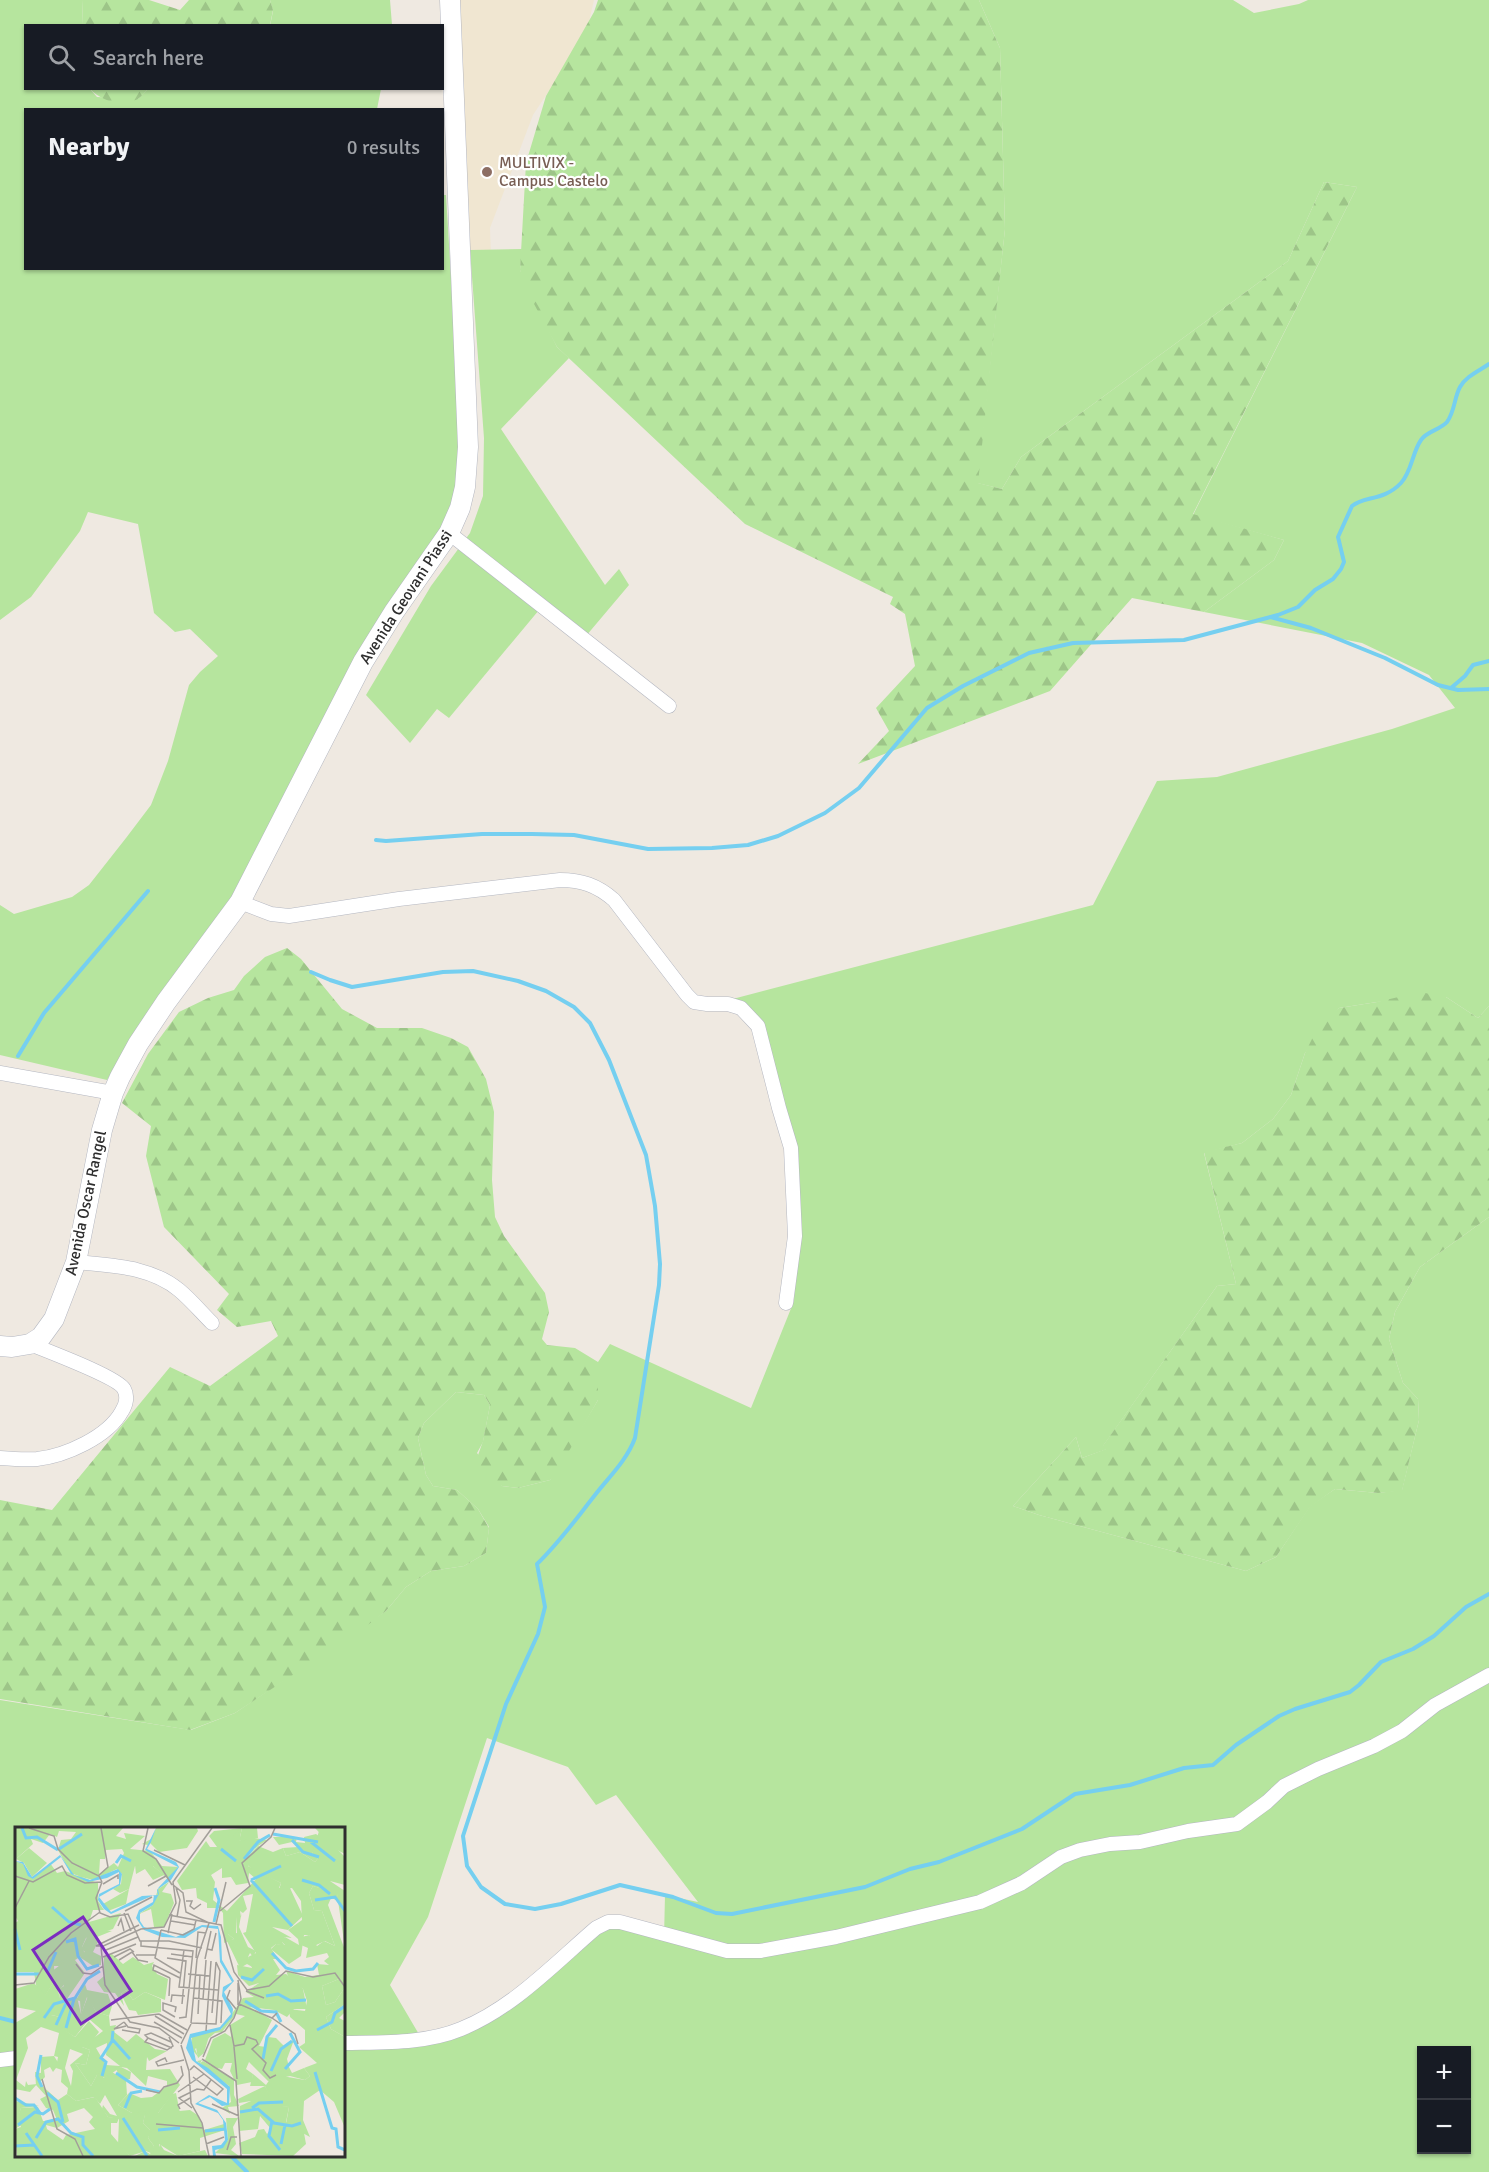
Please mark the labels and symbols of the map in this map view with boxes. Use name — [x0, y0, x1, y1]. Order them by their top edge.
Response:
place label: MULTIVIX - Campus Castelo — [499, 153, 608, 191]
marker: MULTIVIX - Campus Castelo — [480, 165, 494, 179]
street label: Avenida Geovani Piassi — [355, 526, 457, 668]
street label: Avenida Oscar Rangel — [61, 1128, 111, 1277]
inset map — [15, 1827, 345, 2157]

